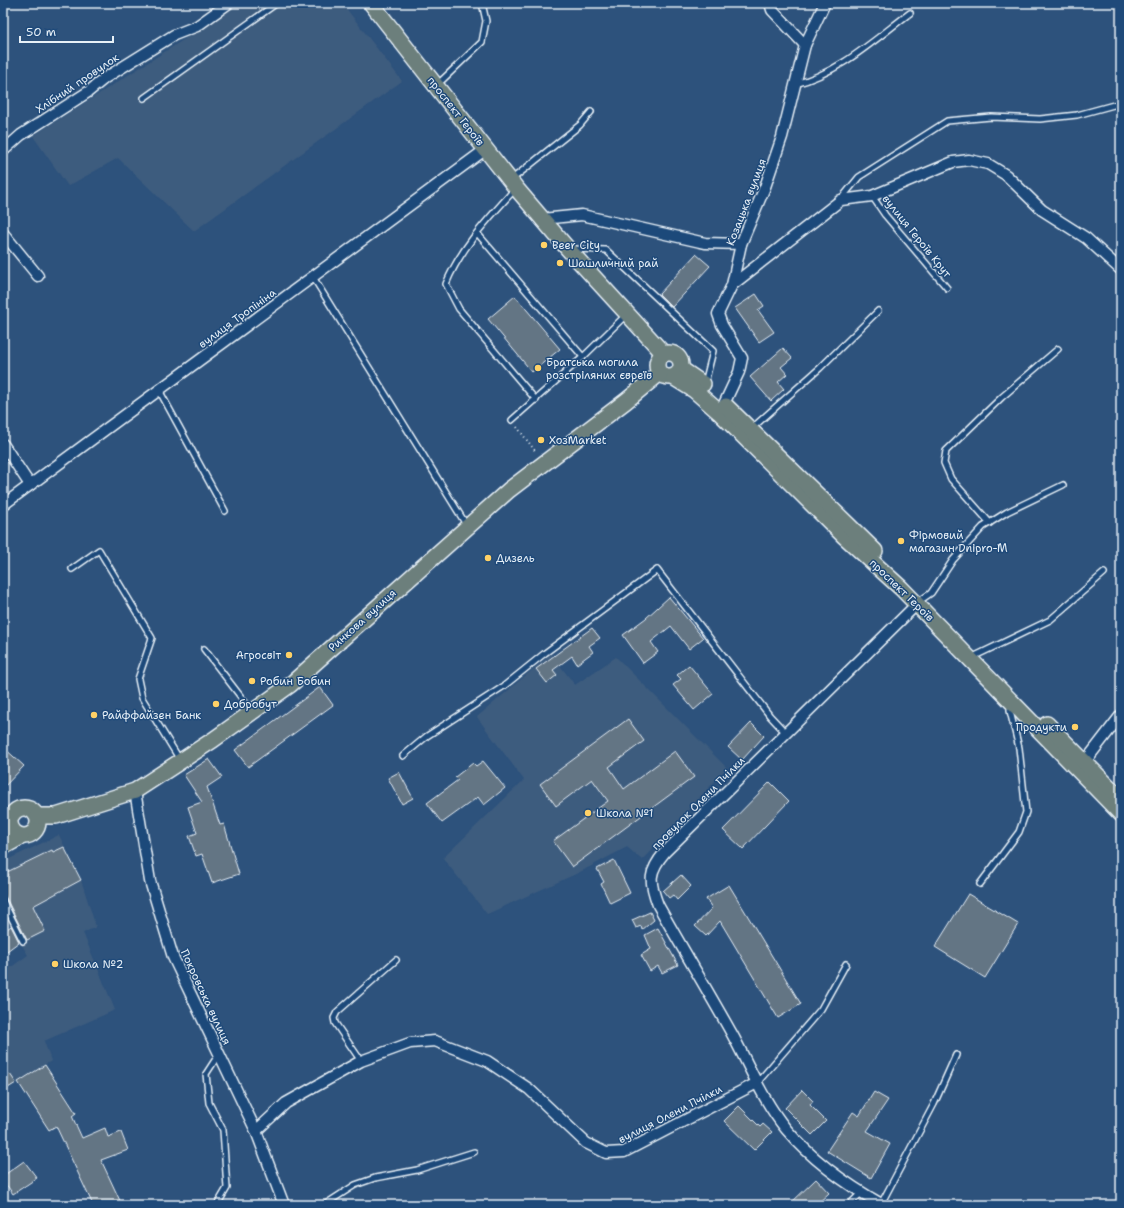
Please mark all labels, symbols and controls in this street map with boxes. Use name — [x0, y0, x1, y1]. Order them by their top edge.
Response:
scale bar — [20, 18, 113, 44]
text: 50 m — [26, 24, 56, 40]
street label: Хлібний провулок — [33, 50, 122, 117]
street label: проспект Героїв — [424, 74, 488, 149]
street label: Козацька вулиця — [723, 156, 770, 248]
street label: вулиця Героїв Крут — [879, 192, 955, 281]
place label: Beer City — [552, 238, 600, 253]
marker: Beer City — [539, 240, 549, 250]
place label: Шашличний рай — [568, 256, 658, 271]
marker: Шашличний рай — [555, 258, 565, 268]
street label: вулиця Тропініна — [196, 285, 279, 352]
place label: Братська могила розстріляних євреїв — [546, 355, 652, 383]
marker: Братська могила розстріляних євреїв — [533, 363, 543, 373]
place label: ХозMarket — [549, 433, 607, 448]
marker: ХозMarket — [536, 435, 546, 445]
place label: Фірмовий магазин Dnipro-M — [909, 528, 1008, 556]
marker: Фірмовий магазин Dnipro-M — [896, 536, 906, 546]
place label: Дизель — [496, 551, 535, 566]
marker: Дизель — [483, 553, 493, 563]
street label: проспект Героїв — [866, 556, 937, 625]
street label: Ринкова вулиця — [325, 586, 400, 655]
place label: Агросвіт — [236, 648, 281, 663]
marker: Агросвіт — [284, 650, 294, 660]
place label: Робин Бобин — [260, 674, 331, 689]
marker: Робин Бобин — [247, 676, 257, 686]
place label: Добробут — [224, 697, 277, 712]
marker: Добробут — [211, 699, 221, 709]
place label: Райффайзен Банк — [102, 708, 201, 723]
marker: Райффайзен Банк — [89, 710, 99, 720]
place label: Продукти — [1016, 720, 1067, 735]
marker: Продукти — [1070, 722, 1080, 732]
street label: провулок Олени Пчілки — [648, 753, 748, 853]
place label: Школа №1 — [596, 806, 653, 821]
marker: Школа №1 — [583, 808, 593, 818]
street label: Покровська вулиця — [177, 947, 234, 1047]
place label: Школа №2 — [63, 957, 123, 972]
marker: Школа №2 — [50, 959, 60, 969]
street label: вулиця Олени Пчілки — [616, 1082, 725, 1147]

